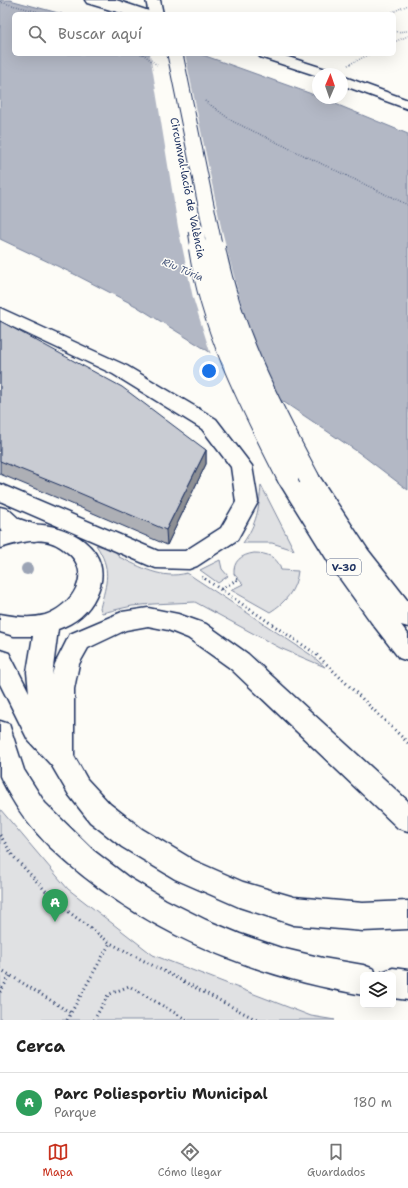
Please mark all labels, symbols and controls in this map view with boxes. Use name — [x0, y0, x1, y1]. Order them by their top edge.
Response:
search box — [12, 12, 396, 56]
icon: search — [26, 23, 48, 45]
text: Buscar aquí — [58, 24, 142, 44]
north arrow — [312, 68, 348, 104]
street label: Circumval·lació de València — [166, 116, 209, 260]
water label: Riu Túria — [160, 255, 205, 284]
your location — [199, 361, 219, 381]
road number: V-30 — [327, 559, 361, 575]
pin: A — [42, 889, 68, 922]
map controls — [360, 972, 396, 1008]
button: layers — [360, 972, 396, 1008]
text: Cerca — [16, 1035, 65, 1057]
text: Parc Poliesportiu Municipal — [54, 1084, 268, 1104]
text: A — [24, 1094, 34, 1111]
text: 180 m — [353, 1094, 392, 1111]
text: Parque — [54, 1104, 97, 1121]
tab: Mapa — [42, 1141, 73, 1180]
tab: Cómo llegar — [158, 1141, 222, 1180]
tab: Guardados — [307, 1141, 365, 1180]

